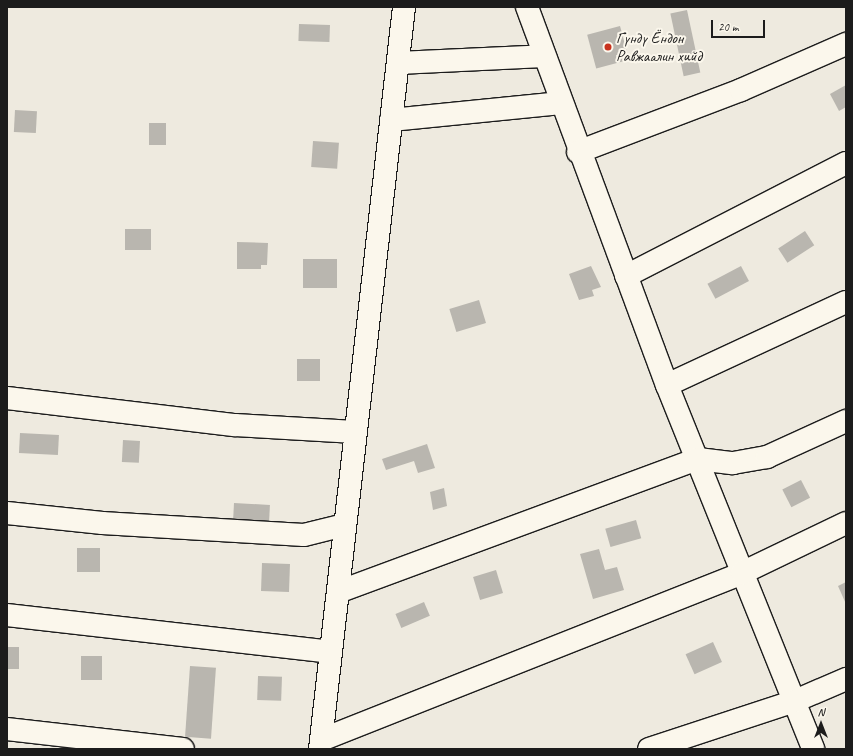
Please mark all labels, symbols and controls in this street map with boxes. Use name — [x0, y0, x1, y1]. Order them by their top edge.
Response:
scale bar — [713, 12, 767, 38]
text: 20 m — [718, 19, 738, 35]
place label: Гүндү Ёндон Равжаалин хийд — [616, 28, 701, 66]
marker: Гүндү Ёндон Равжаалин хийд — [603, 42, 613, 52]
north arrow — [801, 704, 841, 744]
text: N — [818, 705, 824, 719]

